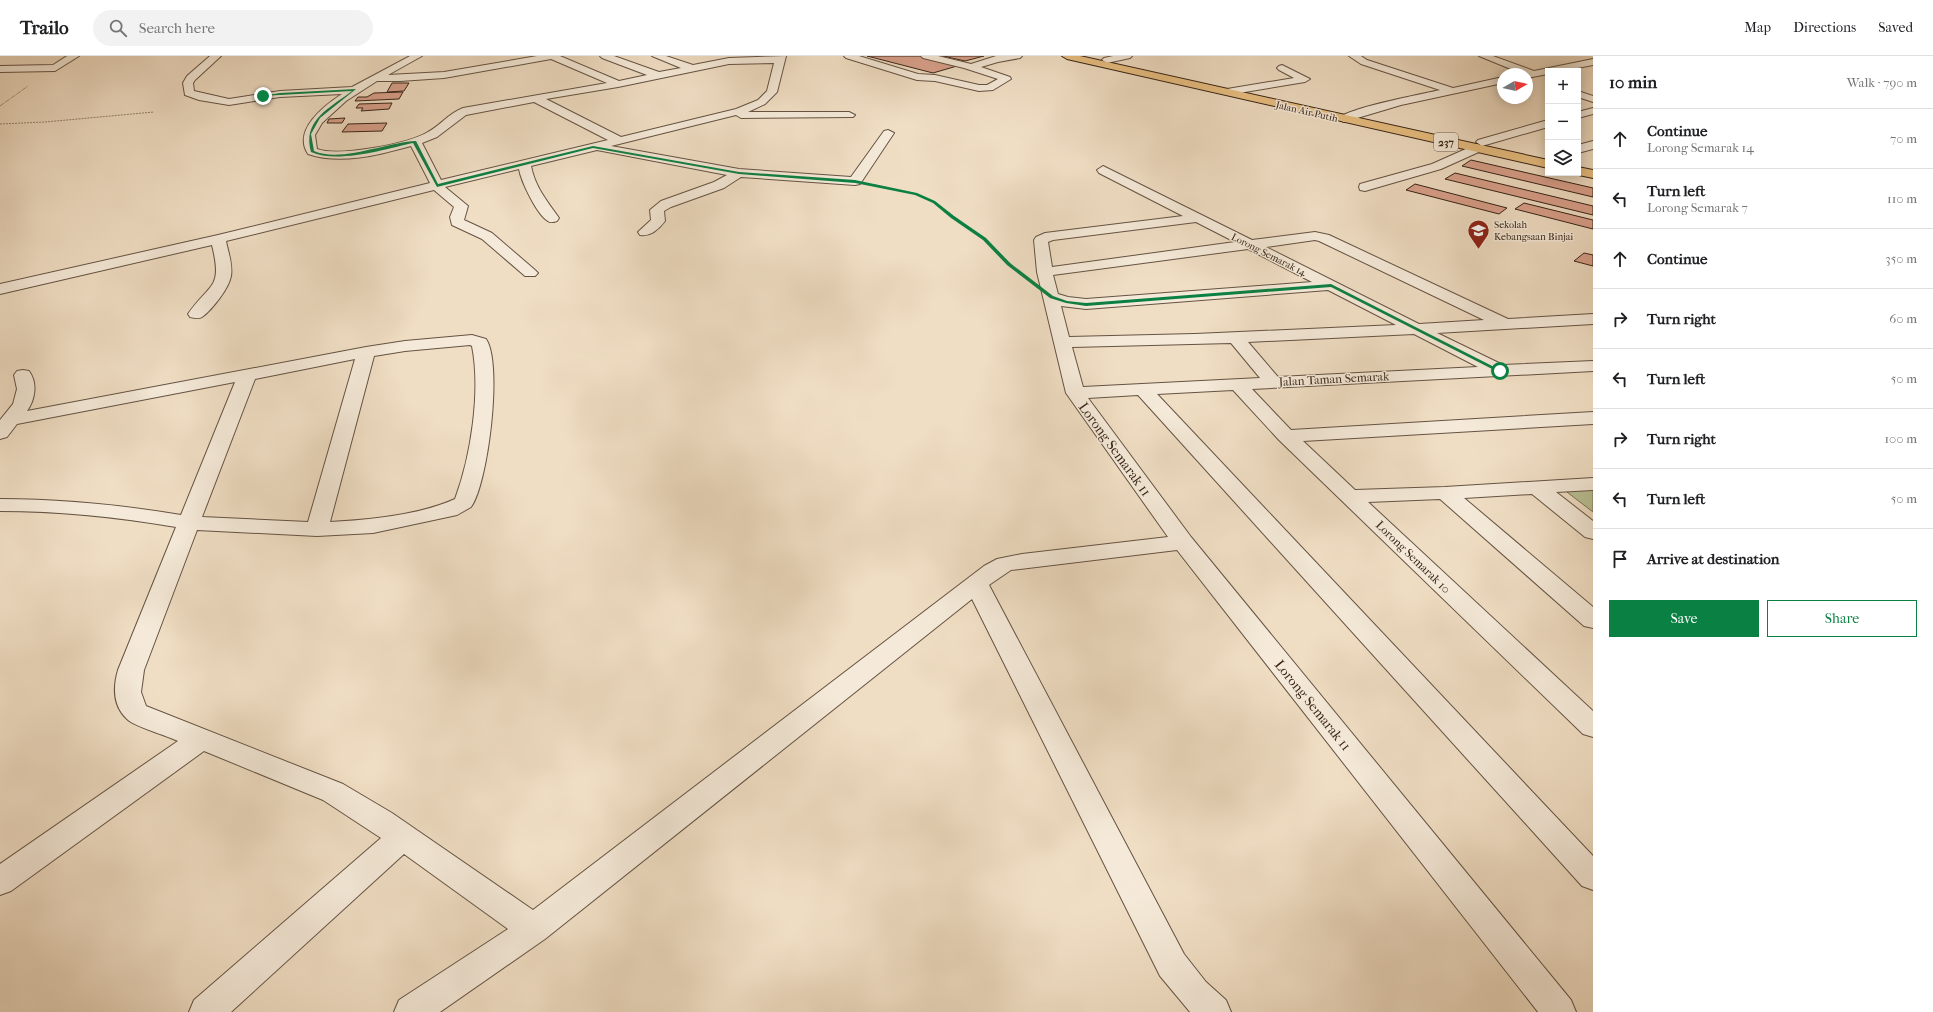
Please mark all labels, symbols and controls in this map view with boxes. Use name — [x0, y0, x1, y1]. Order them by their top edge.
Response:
search box — [93, 10, 373, 46]
text: Trailo — [20, 17, 69, 39]
icon: search — [107, 17, 129, 39]
text: Search here — [139, 19, 215, 37]
text: Map — [1744, 19, 1771, 36]
text: Directions — [1793, 19, 1856, 36]
text: Saved — [1878, 19, 1913, 36]
north arrow — [1497, 68, 1533, 104]
map controls — [1545, 68, 1581, 176]
button: + — [1545, 68, 1581, 104]
text: 10 min — [1609, 72, 1657, 92]
text: Walk · 790 m — [1847, 75, 1917, 90]
route end — [254, 87, 272, 105]
street label: Jalan Air Putih — [1274, 99, 1339, 125]
button: − — [1545, 104, 1581, 140]
text: Continue — [1647, 122, 1707, 140]
icon: ahead — [1609, 128, 1631, 150]
text: 70 m — [1890, 131, 1917, 146]
road number: 237 — [1434, 133, 1458, 151]
button: layers — [1545, 140, 1581, 176]
text: Lorong Semarak 14 — [1647, 140, 1754, 155]
text: Turn left — [1647, 182, 1705, 200]
icon: left — [1609, 188, 1631, 210]
text: 110 m — [1887, 191, 1917, 206]
text: Lorong Semarak 7 — [1647, 200, 1748, 215]
school or university icon: Sekolah Kebangsaan Binjai — [1466, 217, 1492, 250]
place label: Sekolah Kebangsaan Binjai — [1494, 219, 1573, 243]
street label: Lorong Semarak 14 — [1229, 231, 1309, 279]
icon: ahead — [1609, 248, 1631, 270]
text: Continue — [1647, 250, 1707, 268]
text: 350 m — [1885, 251, 1917, 266]
icon: right — [1609, 308, 1631, 330]
text: Turn right — [1647, 310, 1716, 328]
text: 60 m — [1889, 311, 1917, 326]
route start — [1491, 362, 1509, 380]
icon: left — [1609, 368, 1631, 390]
street label: Jalan Taman Semarak — [1278, 369, 1390, 389]
text: Turn left — [1647, 370, 1705, 388]
text: 50 m — [1891, 371, 1917, 386]
street label: Lorong Semarak 11 — [1075, 399, 1154, 500]
icon: right — [1609, 428, 1631, 450]
text: Turn right — [1647, 430, 1716, 448]
text: 100 m — [1884, 431, 1917, 446]
icon: left — [1609, 488, 1631, 510]
text: Turn left — [1647, 490, 1705, 508]
text: 50 m — [1891, 491, 1917, 506]
street label: Lorong Semarak 10 — [1373, 518, 1453, 596]
icon: arrive — [1609, 548, 1631, 570]
text: Arrive at destination — [1647, 550, 1779, 568]
button: Save — [1609, 600, 1759, 637]
button: Share — [1767, 600, 1917, 637]
street label: Lorong Semarak 11 — [1271, 656, 1354, 754]

